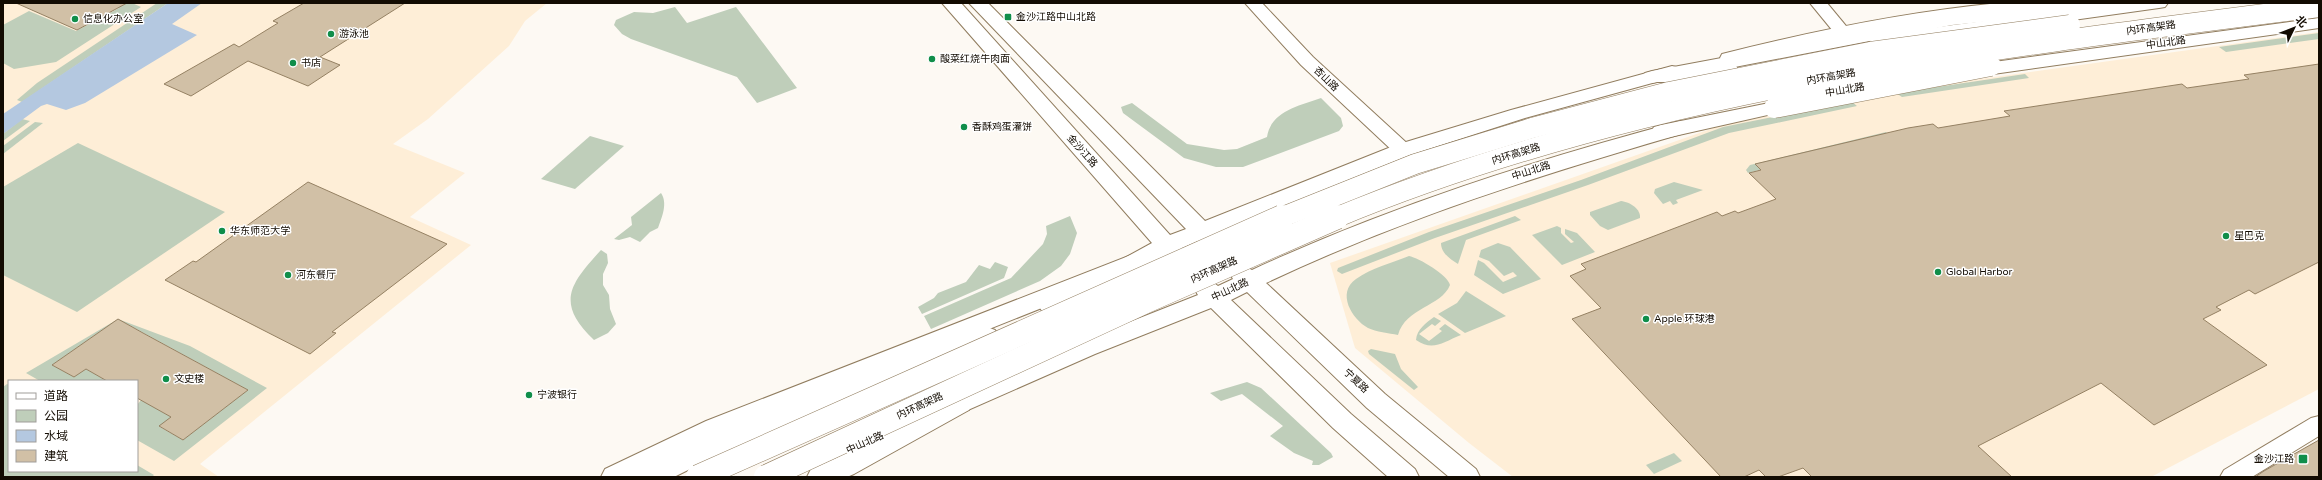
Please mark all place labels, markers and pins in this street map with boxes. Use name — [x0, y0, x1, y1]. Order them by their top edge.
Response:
place label: 金沙江路中山北路 — [1016, 11, 1096, 23]
marker: 金沙江路中山北路 — [1003, 12, 1013, 22]
place label: 信息化办公室 — [83, 13, 143, 25]
marker: 信息化办公室 — [70, 14, 80, 24]
place label: 游泳池 — [339, 28, 369, 40]
marker: 游泳池 — [326, 29, 336, 39]
place label: 酸菜红烧牛肉面 — [940, 53, 1010, 65]
marker: 酸菜红烧牛肉面 — [927, 54, 937, 64]
place label: 书店 — [301, 57, 321, 69]
marker: 书店 — [288, 58, 298, 68]
place label: 香酥鸡蛋灌饼 — [972, 121, 1032, 133]
marker: 香酥鸡蛋灌饼 — [959, 122, 969, 132]
place label: 华东师范大学 — [230, 225, 290, 237]
marker: 华东师范大学 — [217, 226, 227, 236]
place label: 星巴克 — [2234, 230, 2264, 242]
marker: 星巴克 — [2221, 231, 2231, 241]
place label: Global Harbor — [1946, 266, 2013, 278]
marker: Global Harbor — [1933, 267, 1943, 277]
place label: 河东餐厅 — [296, 269, 336, 281]
marker: 河东餐厅 — [283, 270, 293, 280]
place label: Apple 环球港 — [1654, 313, 1715, 325]
marker: Apple 环球港 — [1641, 314, 1651, 324]
place label: 文史楼 — [174, 373, 204, 385]
marker: 文史楼 — [161, 374, 171, 384]
place label: 宁波银行 — [537, 389, 577, 401]
marker: 宁波银行 — [524, 390, 534, 400]
place label: 金沙江路 — [2254, 453, 2294, 465]
marker: 金沙江路 — [2297, 453, 2309, 465]

